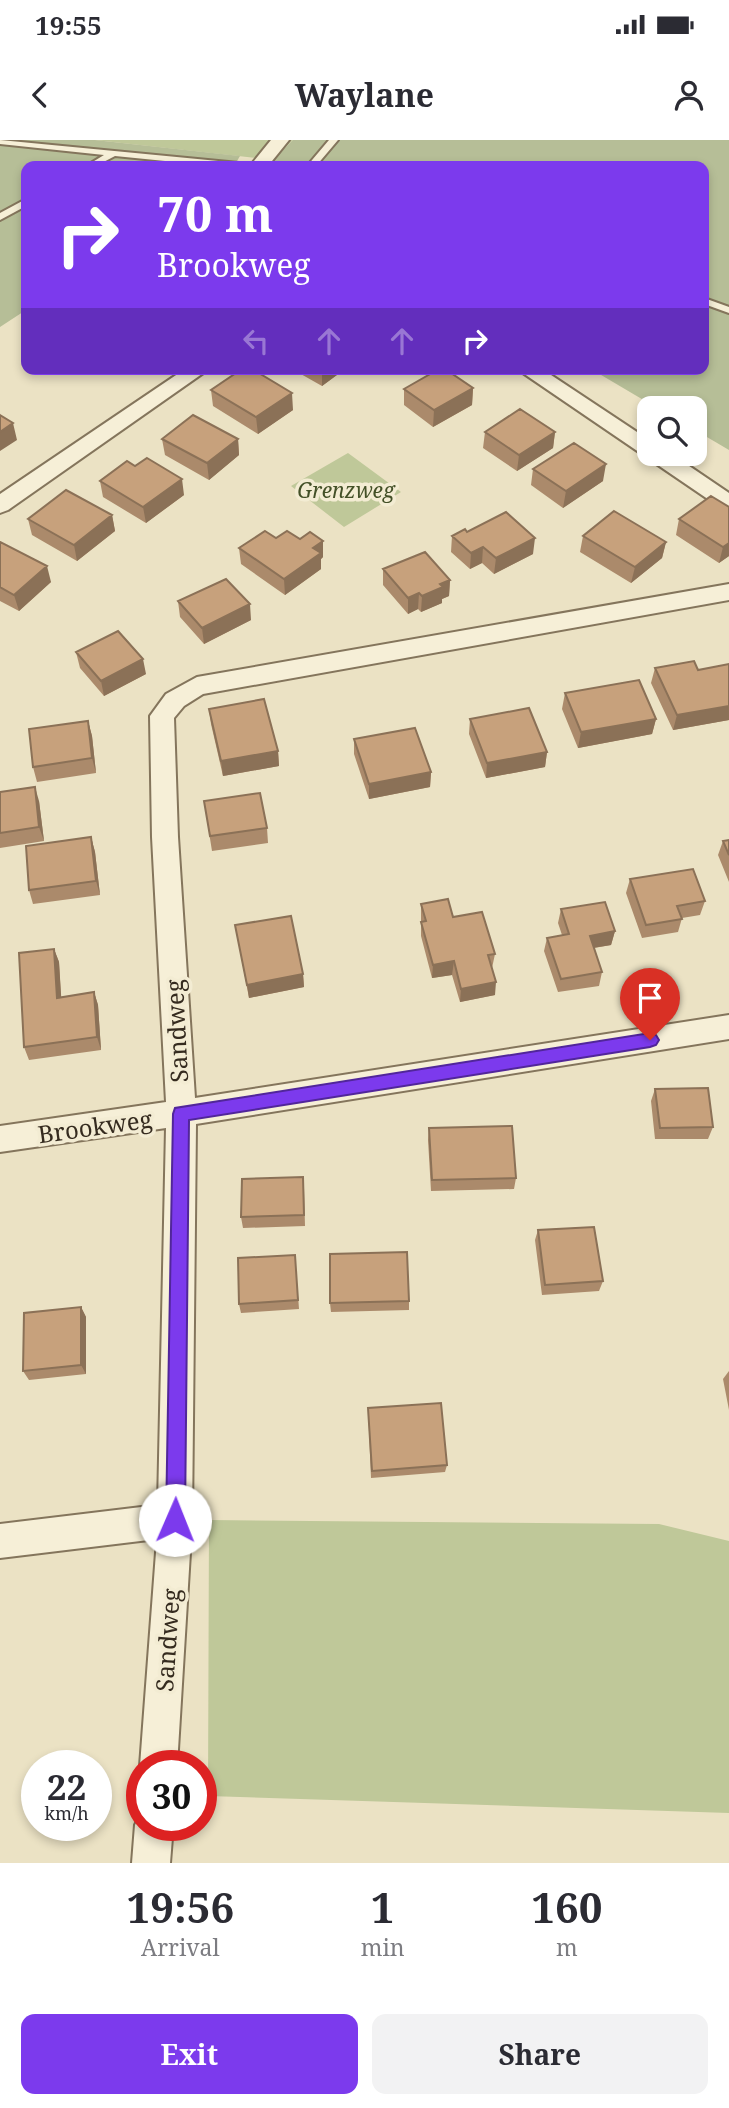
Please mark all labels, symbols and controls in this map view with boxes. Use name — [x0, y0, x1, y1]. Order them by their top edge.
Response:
text: 19:55 — [35, 7, 102, 43]
text: Waylane — [295, 73, 434, 116]
icon: back — [21, 76, 59, 114]
icon: person — [670, 76, 708, 114]
text: 70 m — [157, 180, 273, 246]
icon: right — [42, 189, 133, 280]
text: Brookweg — [157, 243, 311, 286]
icon: left — [237, 322, 275, 360]
icon: ahead — [310, 322, 348, 360]
icon: ahead — [383, 322, 421, 360]
icon: right — [456, 322, 494, 360]
map controls — [637, 396, 707, 466]
button: search — [637, 396, 707, 466]
park label: Grenzweg — [297, 476, 396, 504]
pin — [620, 968, 680, 1040]
street label: Sandweg — [157, 979, 195, 1083]
icon: arrive — [631, 979, 669, 1017]
street label: Brookweg — [36, 1102, 154, 1150]
position arrow — [138, 1483, 212, 1557]
street label: Sandweg — [147, 1587, 187, 1693]
speed limit sign: 30 — [126, 1750, 217, 1841]
text: 22 — [47, 1763, 86, 1810]
text: km/h — [44, 1801, 89, 1825]
text: 19:56 — [127, 1878, 234, 1935]
text: 1 — [371, 1878, 395, 1935]
text: 160 — [531, 1878, 602, 1935]
text: Arrival — [141, 1931, 220, 1963]
text: min — [361, 1931, 405, 1963]
text: m — [556, 1931, 578, 1963]
button: Exit — [21, 2014, 358, 2094]
button: Share — [372, 2014, 708, 2094]

